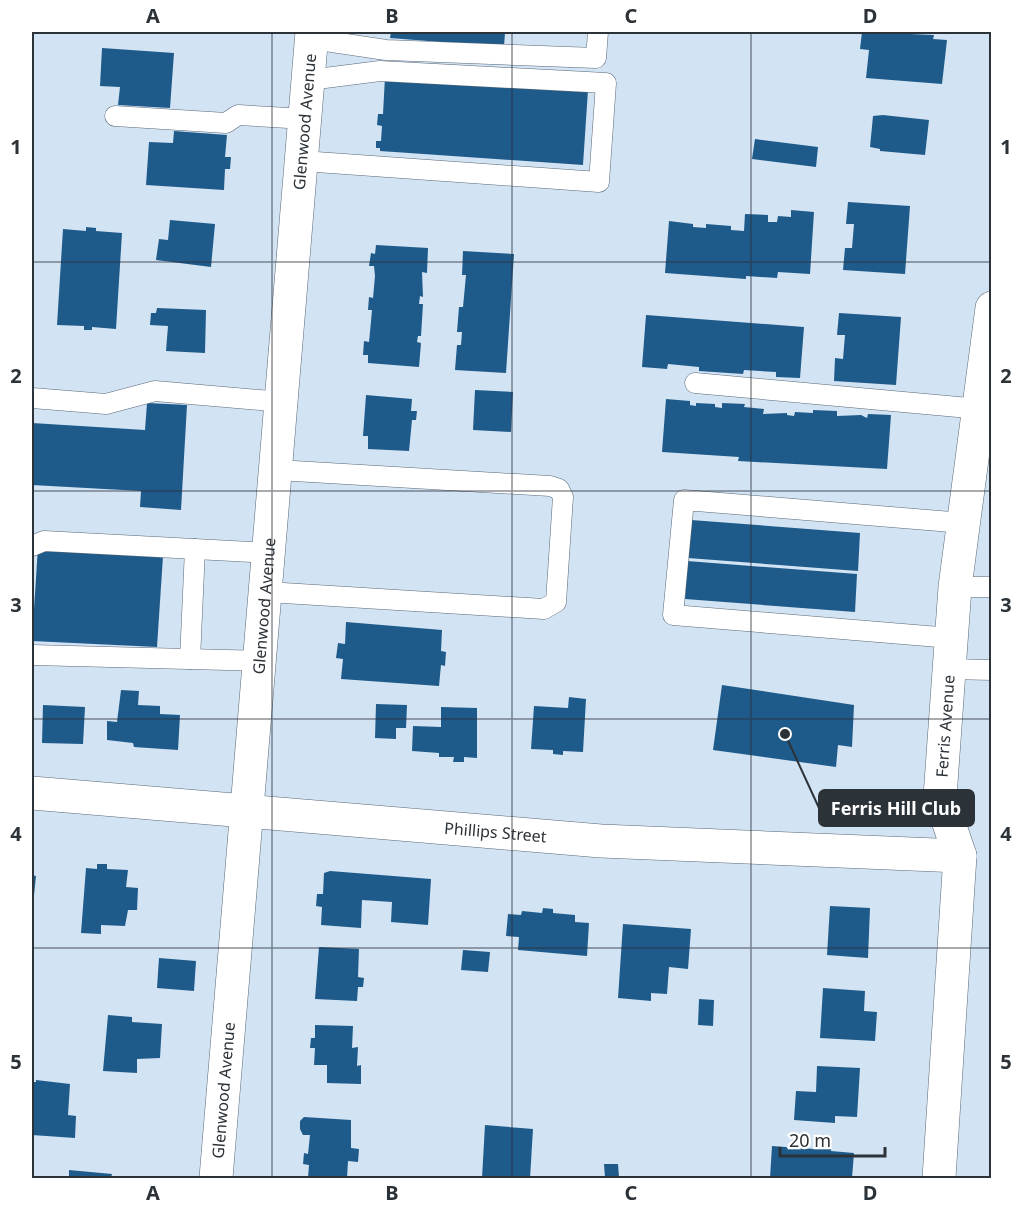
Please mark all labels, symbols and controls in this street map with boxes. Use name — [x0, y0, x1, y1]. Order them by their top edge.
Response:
text: A — [146, 2, 160, 29]
text: B — [385, 2, 399, 29]
text: C — [625, 2, 638, 29]
text: D — [863, 2, 877, 29]
street label: Glenwood Avenue — [288, 53, 321, 191]
text: 1 — [10, 133, 22, 160]
text: 1 — [1000, 133, 1012, 160]
text: 2 — [10, 362, 22, 389]
text: 2 — [1000, 362, 1012, 389]
street label: Glenwood Avenue — [247, 537, 281, 675]
text: 3 — [10, 591, 22, 618]
text: 3 — [1000, 591, 1012, 618]
street label: Ferris Avenue — [930, 674, 960, 778]
callout: Ferris Hill Club — [819, 790, 974, 826]
text: Ferris Hill Club — [831, 796, 961, 820]
street label: Phillips Street — [443, 817, 548, 847]
text: 4 — [10, 820, 22, 847]
text: 4 — [1000, 820, 1012, 847]
street label: Glenwood Avenue — [207, 1021, 240, 1159]
text: 5 — [10, 1048, 22, 1075]
text: 5 — [1000, 1048, 1012, 1075]
scale bar — [780, 1120, 885, 1158]
text: 20 m — [789, 1128, 831, 1152]
text: A — [146, 1179, 160, 1206]
text: B — [385, 1179, 399, 1206]
text: C — [625, 1179, 638, 1206]
text: D — [863, 1179, 877, 1206]

